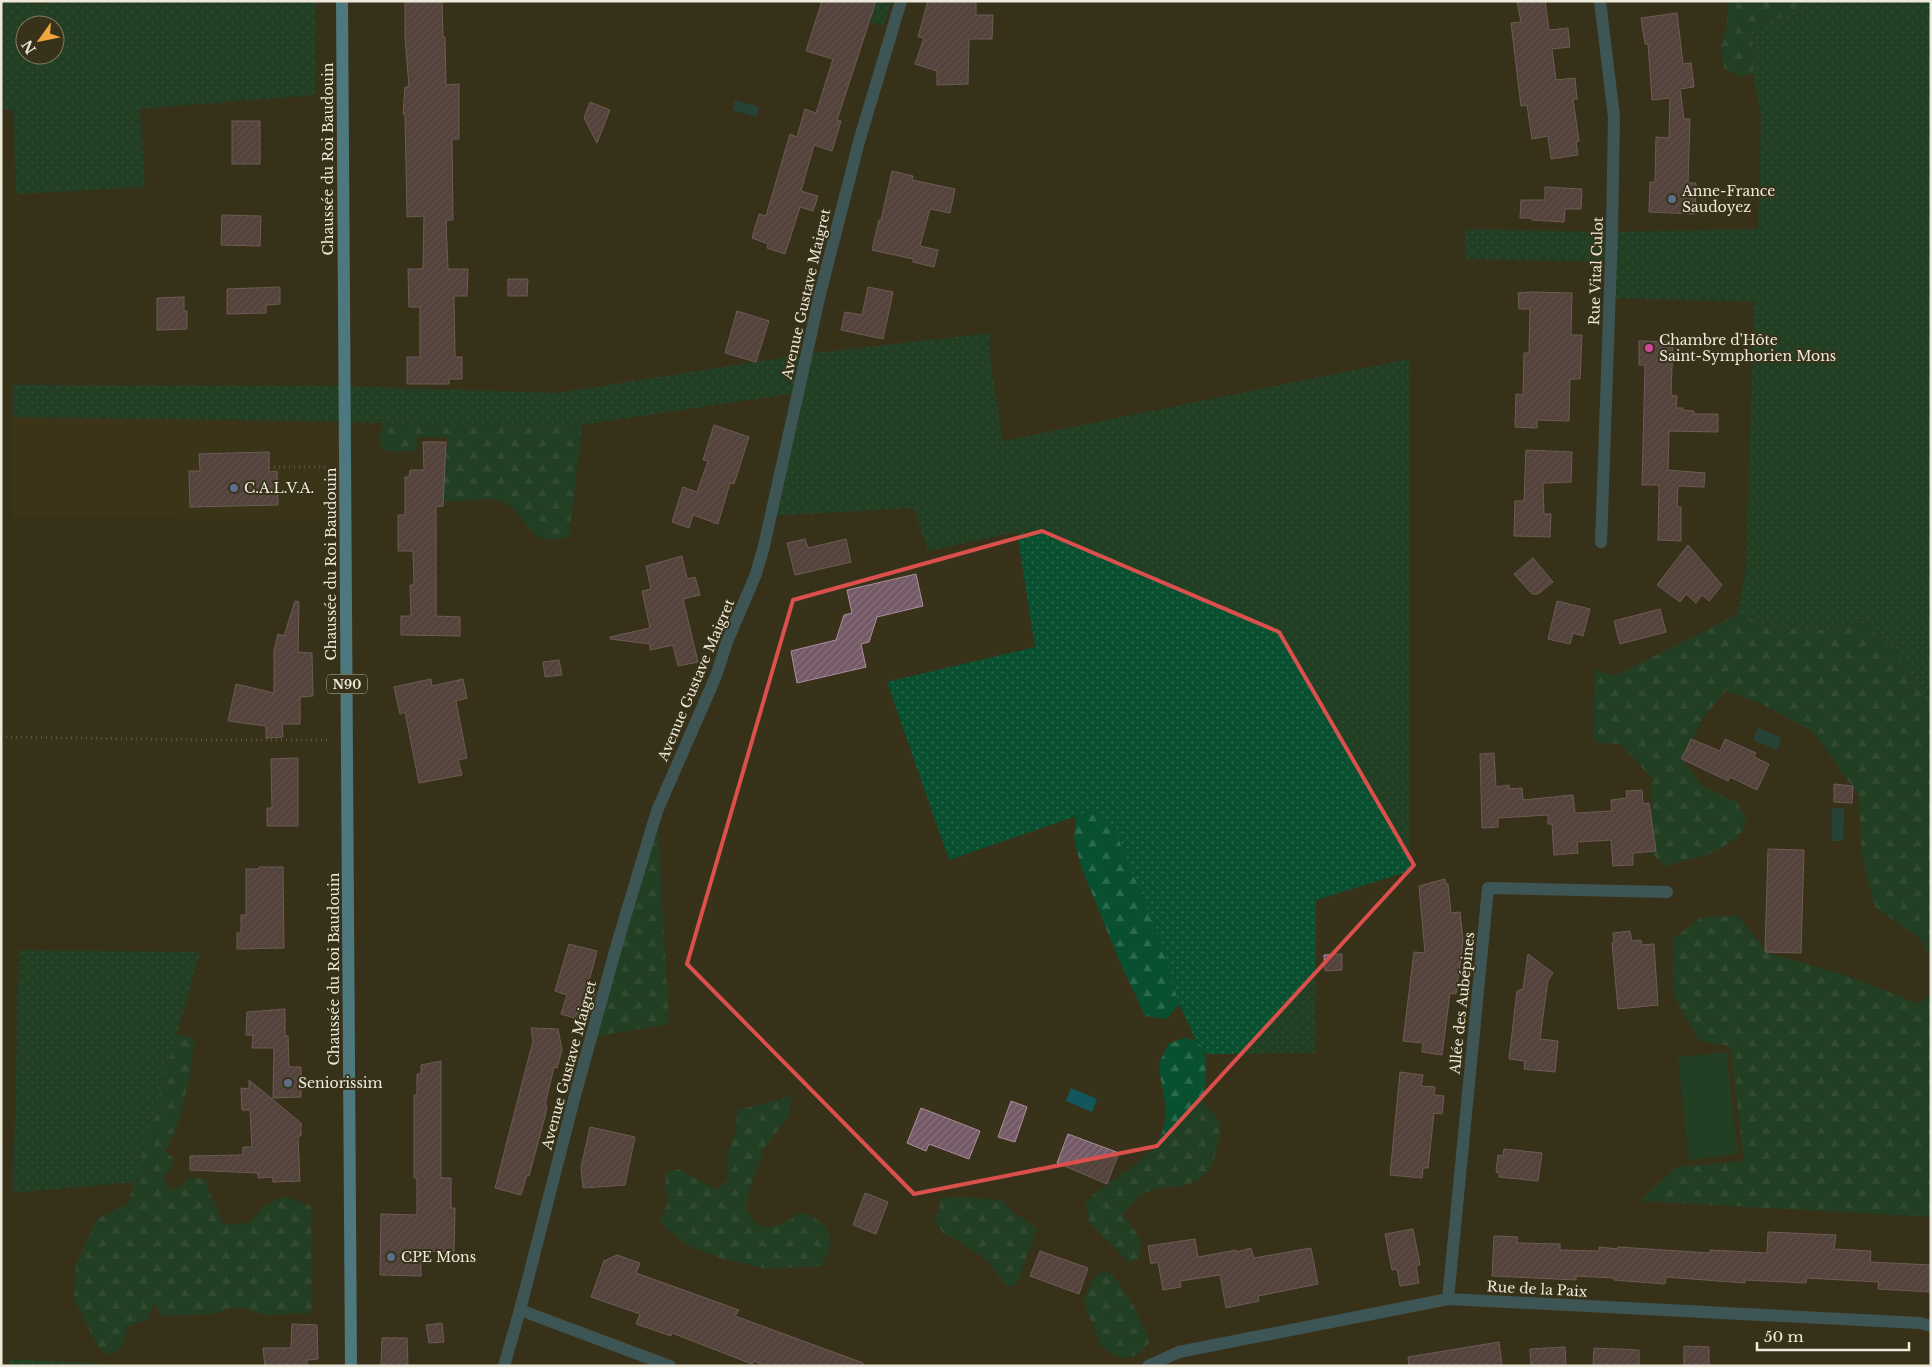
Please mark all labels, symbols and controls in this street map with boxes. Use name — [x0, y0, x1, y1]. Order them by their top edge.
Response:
north arrow — [15, 15, 65, 65]
text: N — [18, 37, 40, 58]
street label: Chaussée du Roi Baudouin — [319, 62, 337, 255]
place label: Anne-France Saudoyez — [1681, 182, 1775, 216]
marker: Anne-France Saudoyez — [1666, 193, 1678, 205]
street label: Avenue Gustave Maigret — [777, 206, 835, 382]
street label: Rue Vital Culot — [1585, 216, 1607, 326]
place label: Chambre d'Hôte Saint-Symphorien Mons — [1659, 331, 1836, 365]
marker: Chambre d'Hôte Saint-Symphorien Mons — [1643, 342, 1655, 354]
street label: Chaussée du Roi Baudouin — [322, 467, 340, 660]
place label: C.A.L.V.A. — [244, 479, 314, 497]
marker: C.A.L.V.A. — [228, 482, 240, 494]
street label: Avenue Gustave Maigret — [653, 596, 739, 765]
road number: N90 — [327, 674, 367, 694]
street label: Chaussée du Roi Baudouin — [325, 872, 343, 1065]
street label: Allée des Aubépines — [1445, 931, 1478, 1076]
street label: Avenue Gustave Maigret — [537, 978, 600, 1152]
place label: Seniorissim — [298, 1074, 383, 1092]
marker: Seniorissim — [282, 1077, 294, 1089]
place label: CPE Mons — [401, 1248, 476, 1266]
marker: CPE Mons — [385, 1251, 397, 1263]
street label: Rue de la Paix — [1486, 1277, 1588, 1301]
scale bar — [1757, 1320, 1910, 1352]
text: 50 m — [1764, 1327, 1804, 1346]

